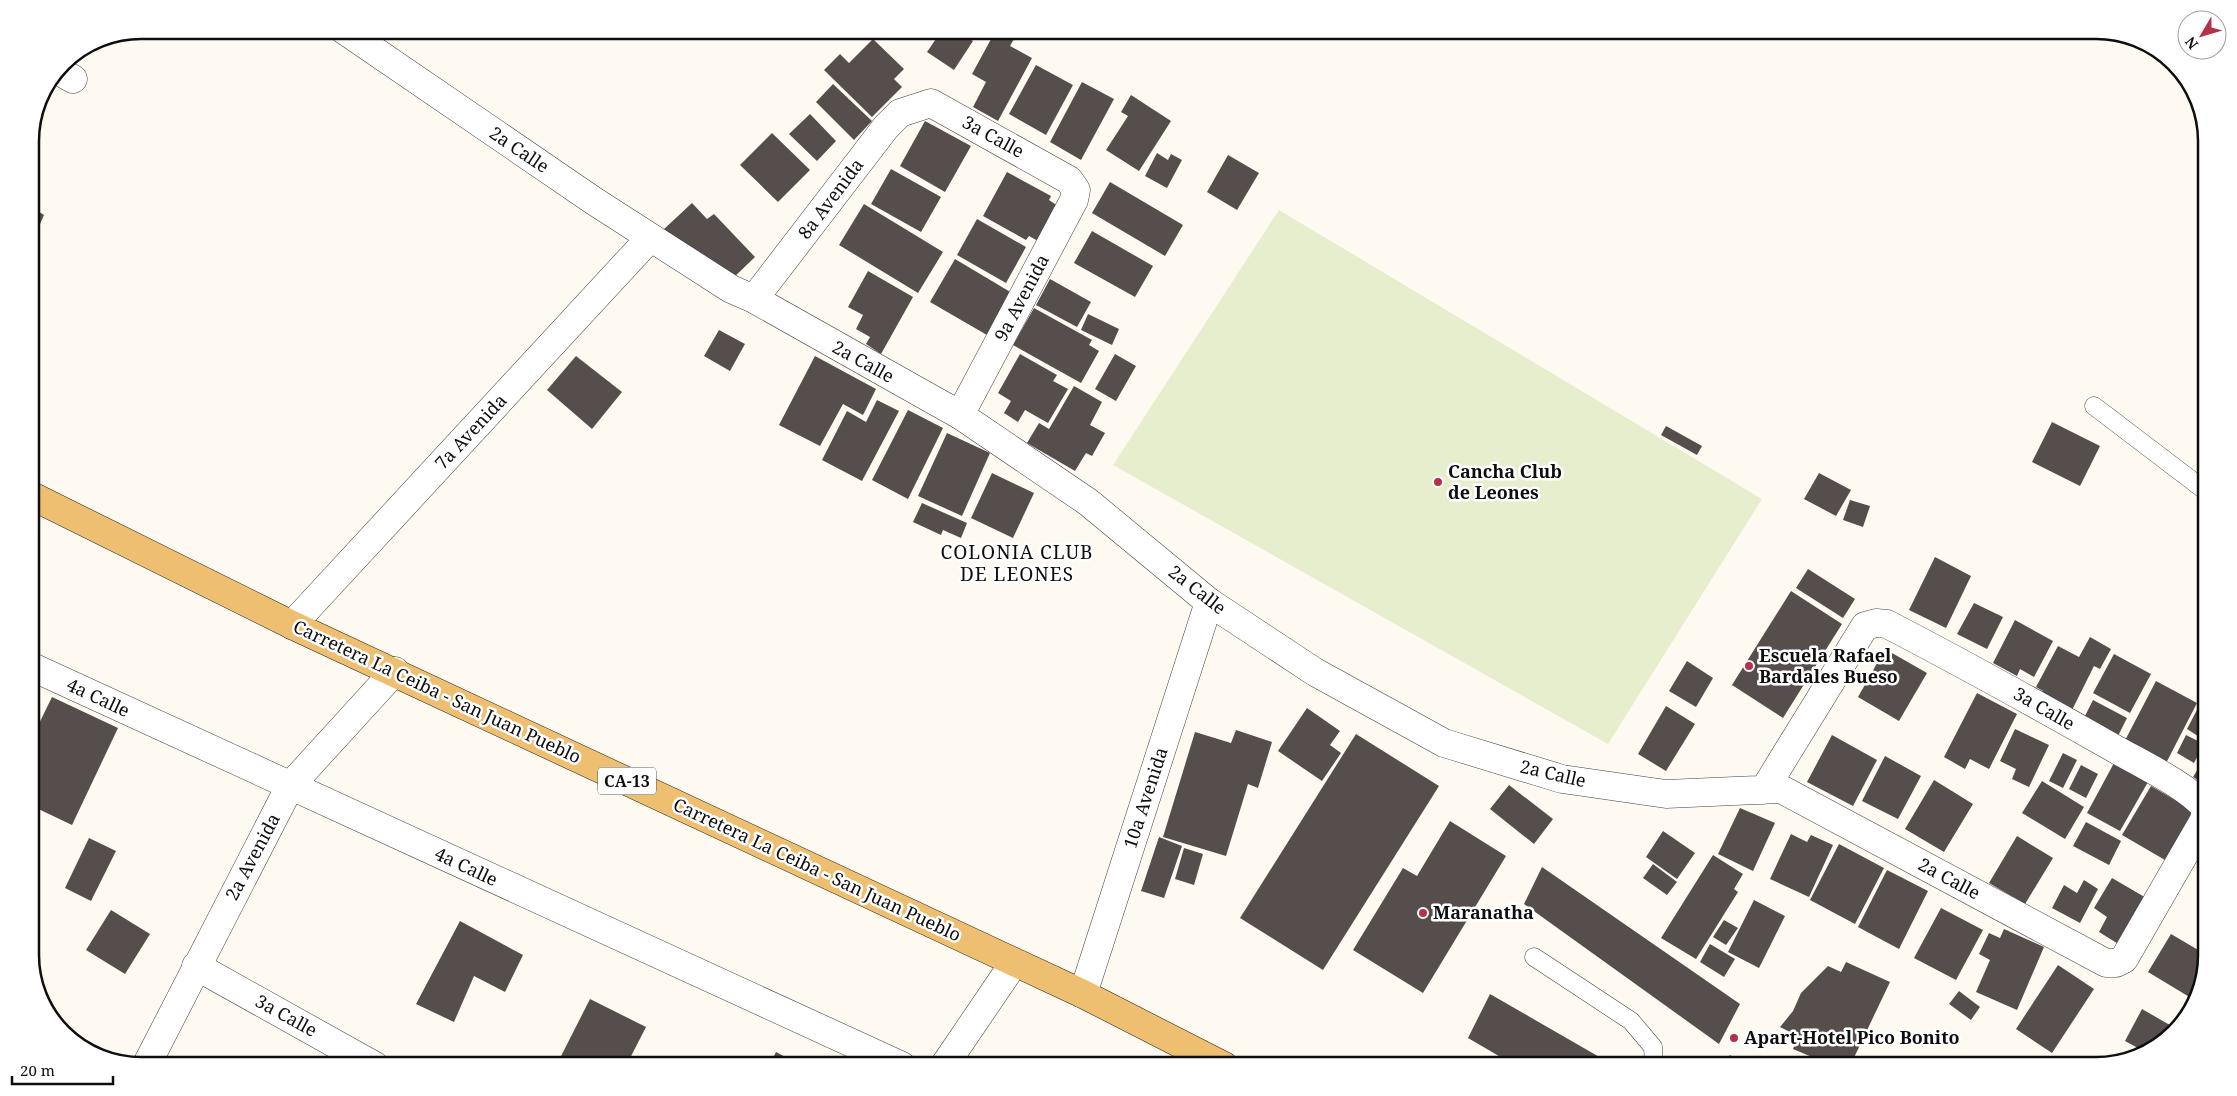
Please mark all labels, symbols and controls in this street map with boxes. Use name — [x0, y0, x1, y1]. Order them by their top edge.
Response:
north arrow — [2177, 10, 2227, 60]
text: N — [2180, 33, 2202, 54]
street label: 3a Calle — [958, 109, 1029, 163]
street label: 2a Calle — [485, 121, 554, 178]
street label: 8a Avenida — [792, 153, 868, 244]
street label: 9a Avenida — [988, 250, 1054, 345]
street label: 2a Calle — [828, 334, 899, 388]
street label: 7a Avenida — [429, 388, 511, 474]
place label: Cancha Club de Leones — [1448, 459, 1562, 504]
marker: Cancha Club de Leones — [1432, 476, 1444, 488]
district label: COLONIA CLUB DE LEONES — [940, 539, 1094, 587]
street label: 2a Calle — [1164, 559, 1231, 619]
street label: Carretera La Ceiba - San Juan Pueblo — [290, 614, 585, 768]
place label: Escuela Rafael Bardales Bueso — [1759, 643, 1898, 688]
marker: Escuela Rafael Bardales Bueso — [1743, 660, 1755, 672]
street label: 4a Calle — [63, 672, 134, 722]
street label: 3a Calle — [2010, 681, 2079, 735]
street label: 10a Avenida — [1117, 744, 1173, 851]
street label: 2a Calle — [1518, 754, 1588, 792]
road number: CA-13 — [598, 768, 656, 794]
street label: Carretera La Ceiba - San Juan Pueblo — [670, 792, 965, 946]
street label: 2a Avenida — [219, 809, 285, 904]
street label: 4a Calle — [431, 841, 502, 891]
street label: 2a Calle — [1914, 852, 1985, 904]
place label: Maranatha — [1433, 900, 1534, 924]
marker: Maranatha — [1417, 907, 1429, 919]
street label: 3a Calle — [251, 988, 322, 1042]
place label: Apart-Hotel Pico Bonito — [1744, 1025, 1960, 1049]
marker: Apart-Hotel Pico Bonito — [1728, 1032, 1740, 1044]
scale bar — [12, 1054, 114, 1086]
text: 20 m — [20, 1060, 55, 1080]

